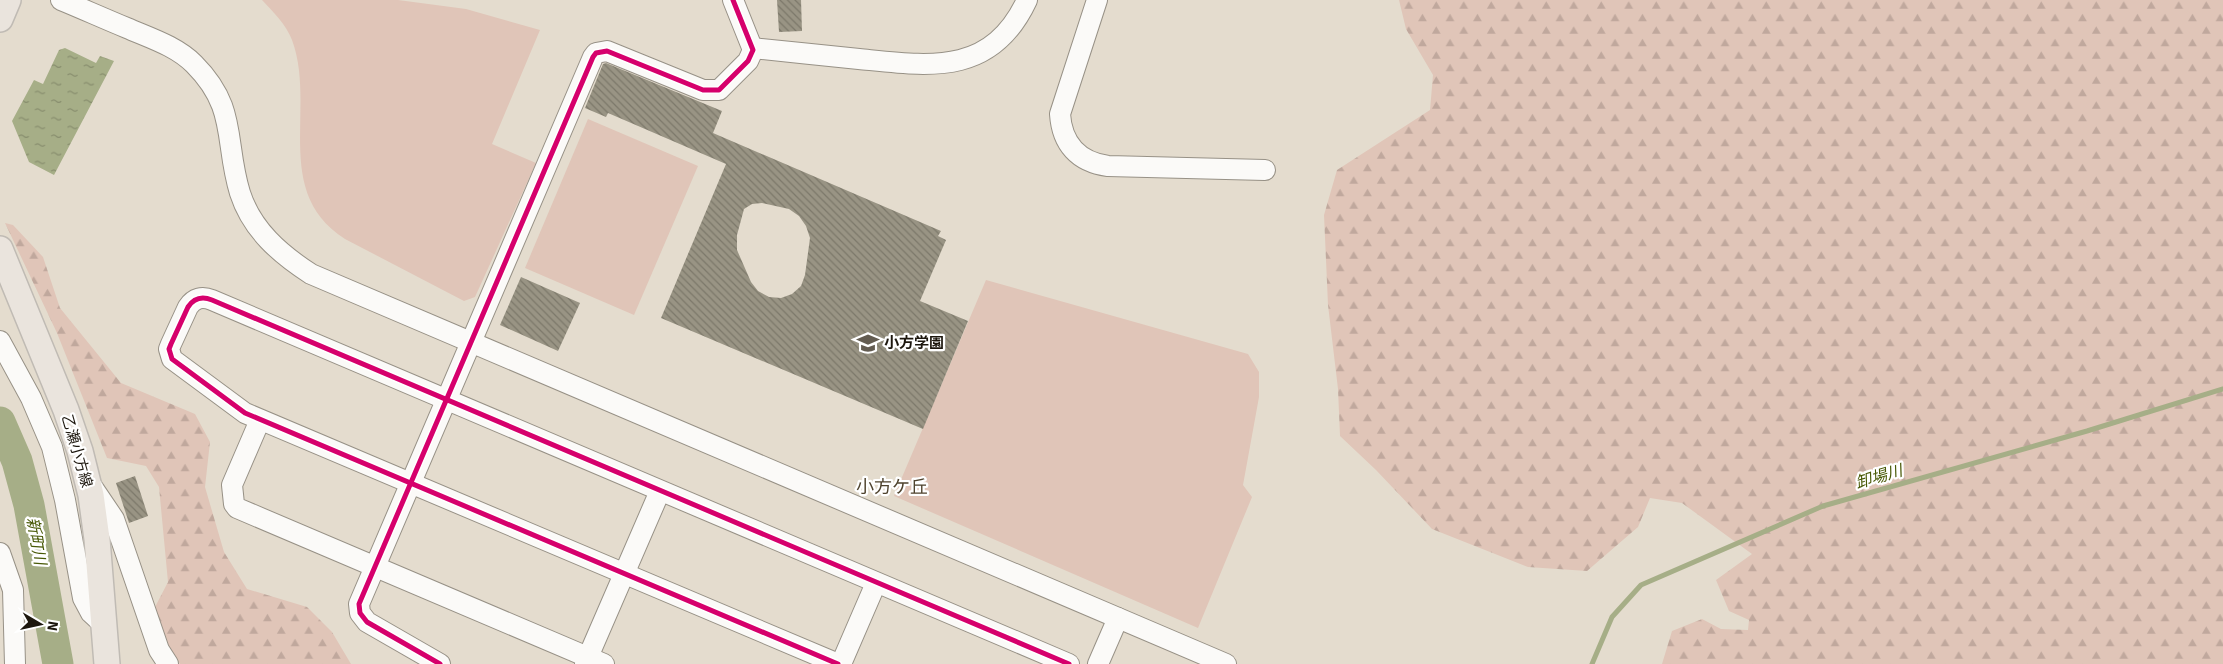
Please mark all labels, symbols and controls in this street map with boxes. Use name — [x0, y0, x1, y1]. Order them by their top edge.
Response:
school or university icon: 小方学園 — [855, 330, 881, 356]
place label: 小方学園 — [884, 334, 944, 352]
street label: 乙瀬小方線 — [58, 412, 96, 490]
water label: 卸場川 — [1853, 460, 1907, 493]
district label: 小方ケ丘 — [856, 476, 928, 498]
water label: 新町川 — [22, 516, 50, 568]
north arrow — [15, 599, 65, 649]
text: N — [43, 620, 62, 632]

